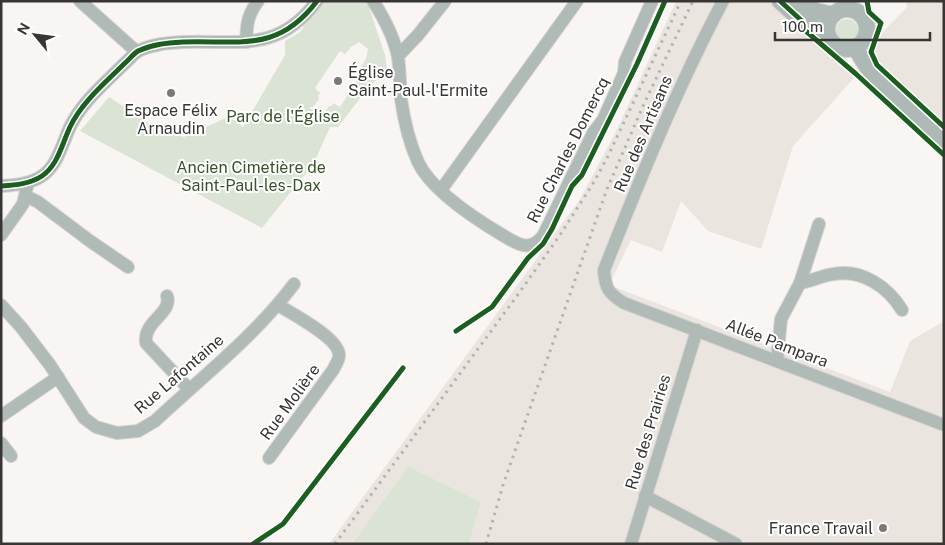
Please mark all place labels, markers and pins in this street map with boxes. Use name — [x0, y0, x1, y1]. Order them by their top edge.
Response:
place label: Église Saint-Paul-l'Ermite — [348, 62, 488, 100]
marker: Église Saint-Paul-l'Ermite — [332, 75, 344, 87]
marker: Espace Félix Arnaudin — [165, 87, 177, 99]
place label: Espace Félix Arnaudin — [124, 101, 218, 138]
place label: France Travail — [769, 519, 873, 538]
marker: France Travail — [877, 522, 889, 534]

